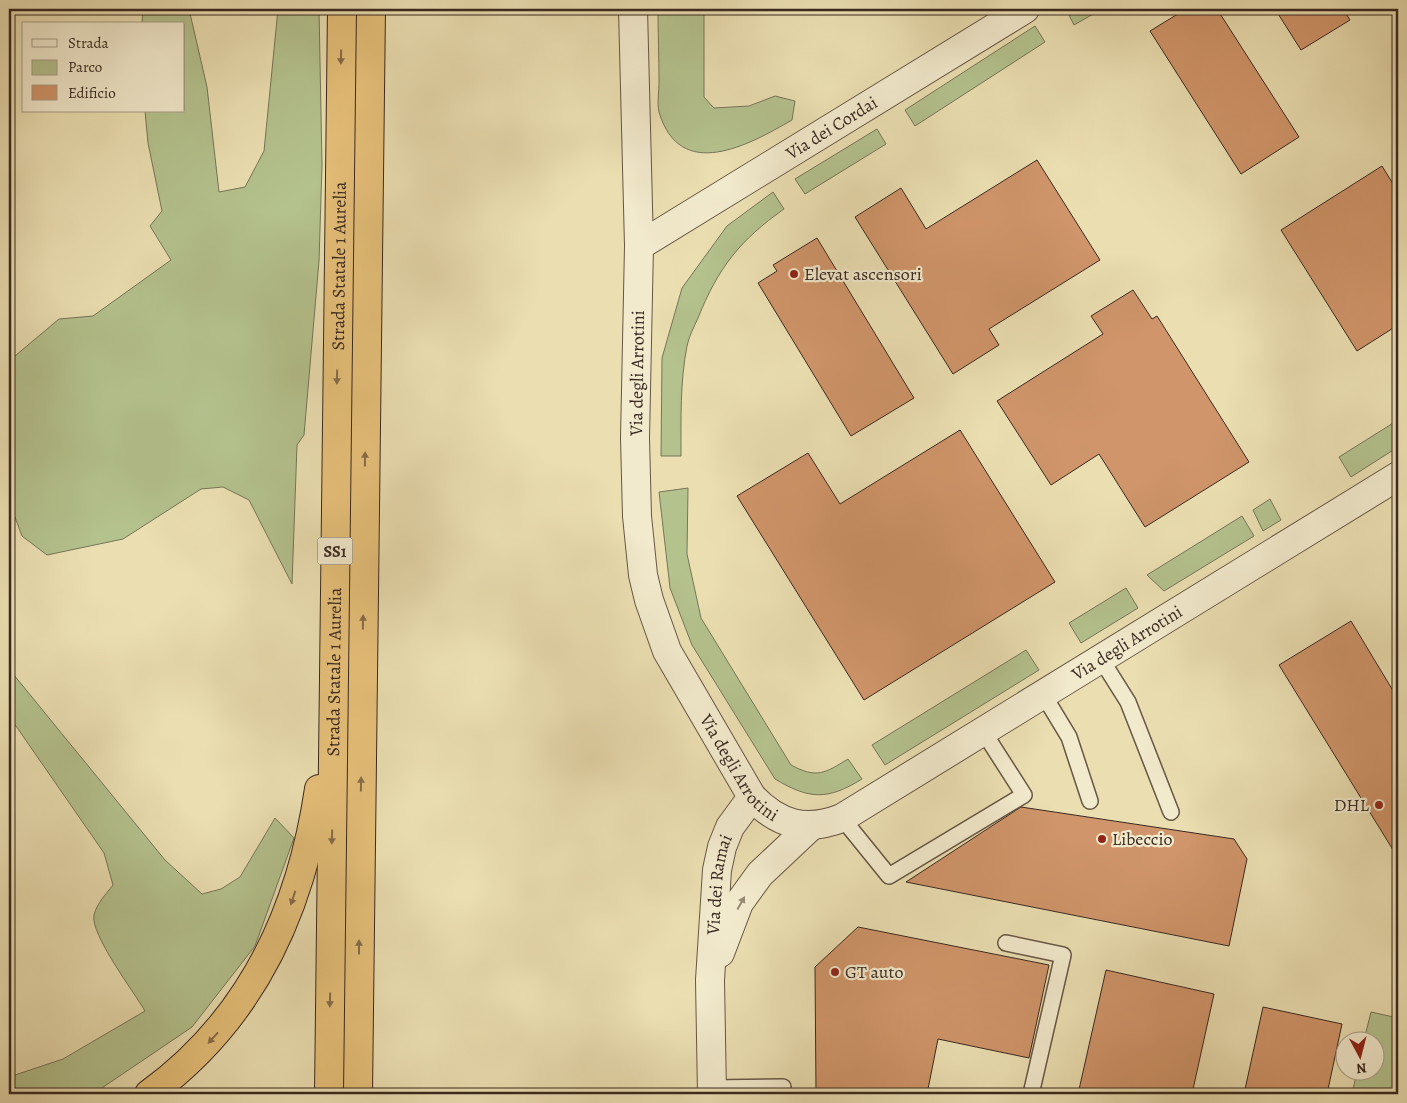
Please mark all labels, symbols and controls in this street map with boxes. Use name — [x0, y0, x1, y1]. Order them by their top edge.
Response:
legend — [22, 22, 185, 112]
text: Strada — [68, 33, 109, 53]
one-way arrow — [337, 50, 345, 66]
text: Parco — [68, 57, 102, 77]
text: Edificio — [68, 83, 116, 103]
street label: Via dei Cordai — [780, 90, 882, 166]
street label: Strada Statale 1 Aurelia — [326, 181, 352, 351]
place label: Elevat ascensori — [804, 262, 922, 286]
marker: Elevat ascensori — [788, 268, 800, 280]
street label: Via degli Arrotini — [624, 310, 650, 437]
one-way arrow — [333, 370, 341, 386]
one-way arrow — [361, 451, 369, 467]
road number: SS1 — [318, 538, 352, 564]
street label: Strada Statale 1 Aurelia — [321, 587, 347, 757]
street label: Via degli Arrotini — [1066, 600, 1187, 686]
one-way arrow — [359, 614, 367, 630]
street label: Via degli Arrotini — [694, 709, 783, 827]
one-way arrow — [357, 776, 365, 792]
place label: DHL — [1334, 793, 1370, 817]
marker: DHL — [1373, 799, 1385, 811]
place label: Libeccio — [1112, 827, 1172, 851]
one-way arrow — [327, 830, 335, 846]
street label: Via dei Ramai — [701, 831, 738, 936]
marker: Libeccio — [1096, 833, 1108, 845]
one-way arrow — [289, 890, 296, 905]
one-way arrow — [737, 895, 745, 910]
one-way arrow — [355, 939, 363, 955]
place label: GT auto — [845, 960, 903, 984]
marker: GT auto — [829, 966, 841, 978]
one-way arrow — [326, 992, 334, 1008]
north arrow — [1334, 1030, 1384, 1080]
one-way arrow — [207, 1031, 219, 1043]
text: N — [1355, 1058, 1368, 1078]

